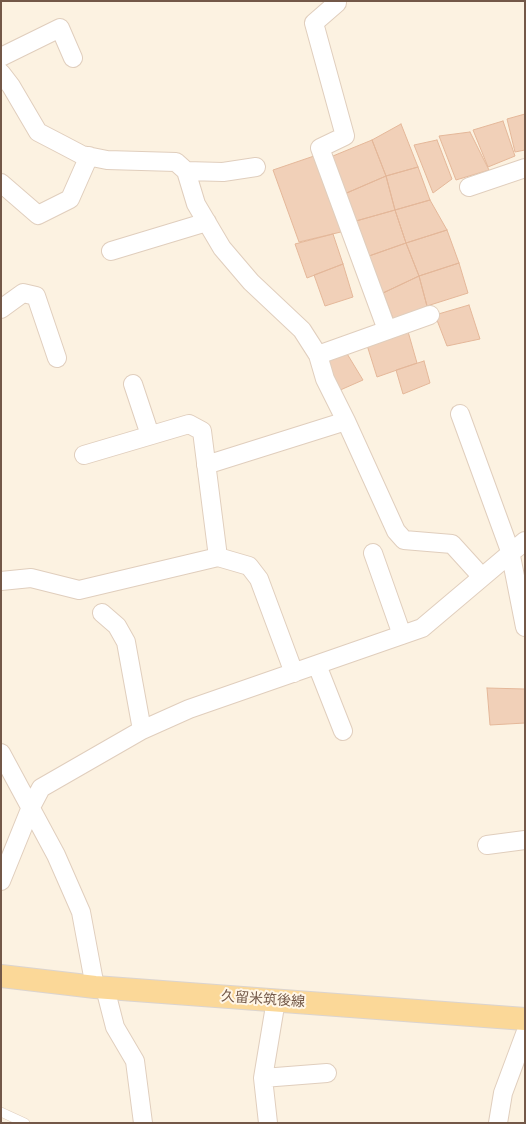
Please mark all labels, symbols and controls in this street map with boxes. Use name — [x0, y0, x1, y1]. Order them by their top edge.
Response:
street label: 久留米筑後線 — [221, 989, 305, 1011]

